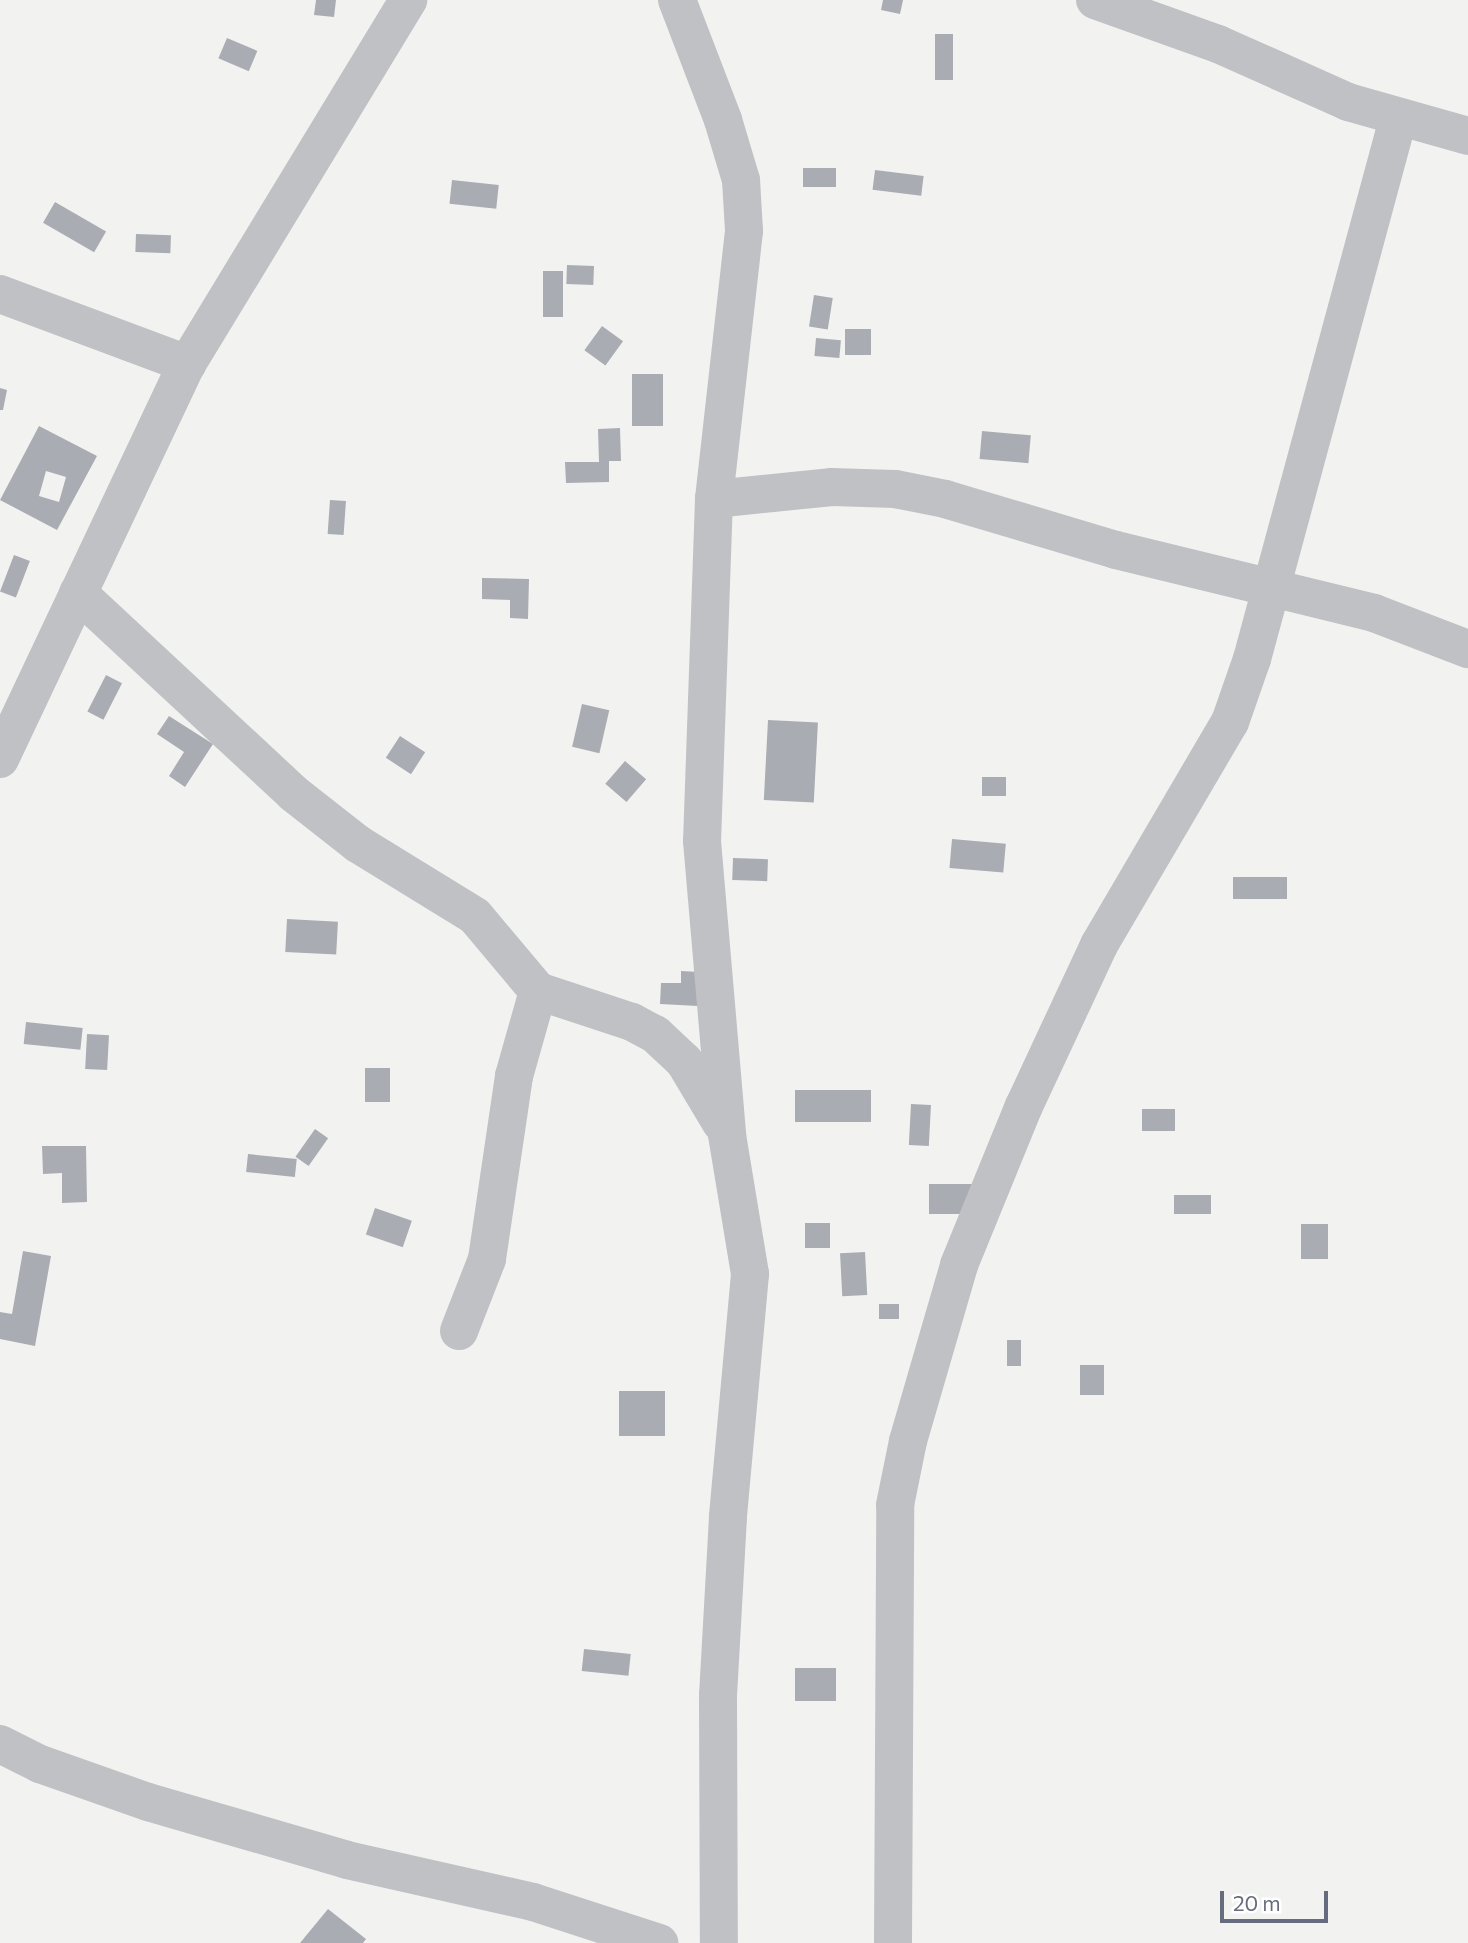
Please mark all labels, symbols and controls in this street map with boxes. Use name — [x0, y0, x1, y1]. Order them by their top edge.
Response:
scale bar — [1223, 1876, 1332, 1920]
text: 20 m — [1233, 1890, 1281, 1915]

